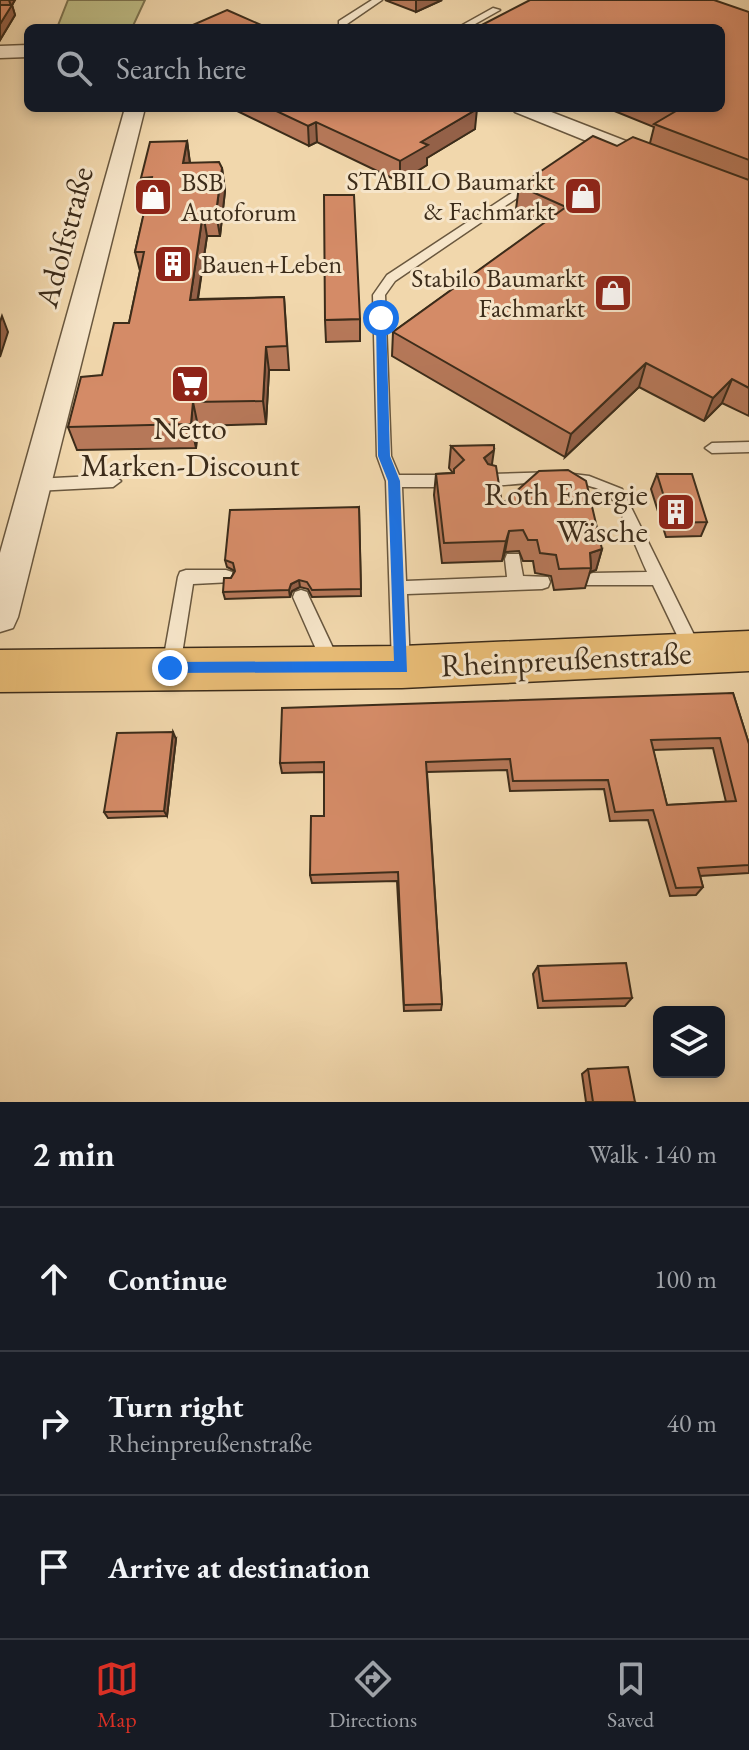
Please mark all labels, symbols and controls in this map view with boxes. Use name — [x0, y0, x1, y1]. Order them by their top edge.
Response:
search box — [24, 24, 725, 112]
icon: search — [52, 46, 96, 90]
text: Search here — [116, 49, 246, 88]
street label: Adolfstraße — [25, 162, 103, 313]
place label: STABILO Baumarkt & Fachmarkt — [346, 164, 555, 228]
place label: BSB Autoforum — [180, 165, 297, 229]
shop icon: STABILO Baumarkt & Fachmarkt — [562, 175, 604, 217]
shop icon: BSB Autoforum — [132, 176, 174, 218]
building icon: Bauen+Leben — [152, 243, 194, 285]
place label: Bauen+Leben — [201, 247, 342, 281]
place label: Stabilo Baumarkt Fachmarkt — [411, 261, 585, 325]
shop icon: Stabilo Baumarkt Fachmarkt — [592, 272, 634, 314]
route start — [363, 300, 399, 336]
supermarket icon: Netto Marken-Discount — [169, 363, 211, 405]
place label: Netto Marken-Discount — [80, 407, 300, 486]
place label: Roth Energie Wäsche — [484, 473, 648, 552]
building icon: Roth Energie Wäsche — [655, 491, 697, 533]
street label: Rheinpreußenstraße — [440, 631, 692, 687]
route end — [152, 650, 188, 686]
map controls — [653, 1006, 725, 1078]
button: layers — [653, 1006, 725, 1078]
text: 2 min — [32, 1132, 115, 1176]
text: Walk · 140 m — [589, 1137, 717, 1171]
icon: ahead — [32, 1257, 76, 1301]
text: Continue — [108, 1260, 227, 1299]
text: 100 m — [654, 1262, 717, 1296]
text: Turn right — [108, 1387, 244, 1426]
icon: right — [32, 1401, 76, 1445]
text: 40 m — [667, 1406, 717, 1440]
text: Rheinpreußenstraße — [108, 1426, 312, 1460]
icon: arrive — [32, 1545, 76, 1589]
text: Arrive at destination — [108, 1548, 370, 1587]
tab: Map — [95, 1657, 139, 1734]
tab: Directions — [329, 1657, 417, 1734]
tab: Saved — [607, 1657, 654, 1734]

